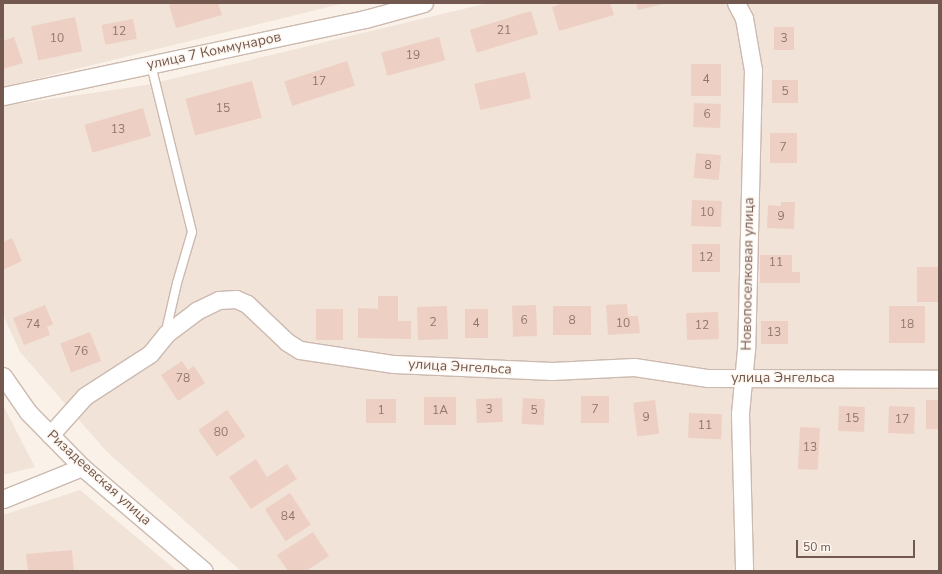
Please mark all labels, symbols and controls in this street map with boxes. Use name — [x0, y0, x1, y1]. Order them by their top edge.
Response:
house number: 21 — [497, 24, 511, 38]
house number: 12 — [112, 25, 126, 39]
street label: улица 7 Коммунаров — [145, 29, 283, 73]
house number: 10 — [50, 32, 64, 46]
house number: 3 — [780, 32, 788, 46]
house number: 19 — [406, 49, 420, 63]
house number: 4 — [702, 73, 710, 87]
house number: 17 — [312, 75, 326, 89]
house number: 5 — [781, 85, 789, 99]
house number: 15 — [216, 102, 230, 116]
house number: 6 — [703, 108, 711, 122]
house number: 13 — [111, 123, 125, 137]
house number: 7 — [779, 141, 787, 155]
house number: 8 — [704, 159, 712, 173]
street label: Новопоселковая улица — [738, 197, 758, 351]
house number: 10 — [700, 206, 714, 220]
house number: 9 — [777, 210, 785, 224]
house number: 12 — [699, 251, 713, 265]
house number: 11 — [769, 256, 783, 270]
house number: 6 — [520, 314, 528, 328]
house number: 8 — [568, 314, 576, 328]
house number: 2 — [429, 316, 437, 330]
house number: 4 — [472, 317, 480, 331]
house number: 10 — [616, 317, 630, 331]
house number: 74 — [26, 318, 40, 332]
house number: 18 — [900, 318, 914, 332]
house number: 12 — [695, 319, 709, 333]
house number: 13 — [767, 326, 781, 340]
house number: 76 — [74, 345, 88, 359]
street label: улица Энгельса — [408, 356, 512, 378]
street label: улица Энгельса — [731, 370, 835, 386]
house number: 78 — [176, 372, 190, 386]
house number: 3 — [485, 403, 493, 417]
house number: 7 — [591, 403, 599, 417]
house number: 1 — [377, 404, 385, 418]
house number: 1А — [432, 404, 448, 418]
house number: 5 — [530, 404, 538, 418]
house number: 9 — [642, 411, 650, 425]
house number: 15 — [845, 412, 859, 426]
house number: 17 — [895, 413, 909, 427]
house number: 11 — [698, 419, 712, 433]
house number: 80 — [214, 426, 228, 440]
street label: Ризадеевская улица — [43, 427, 155, 529]
house number: 13 — [803, 441, 817, 455]
house number: 84 — [281, 510, 295, 524]
scale bar — [798, 532, 917, 558]
text: 50 m — [803, 539, 831, 555]

